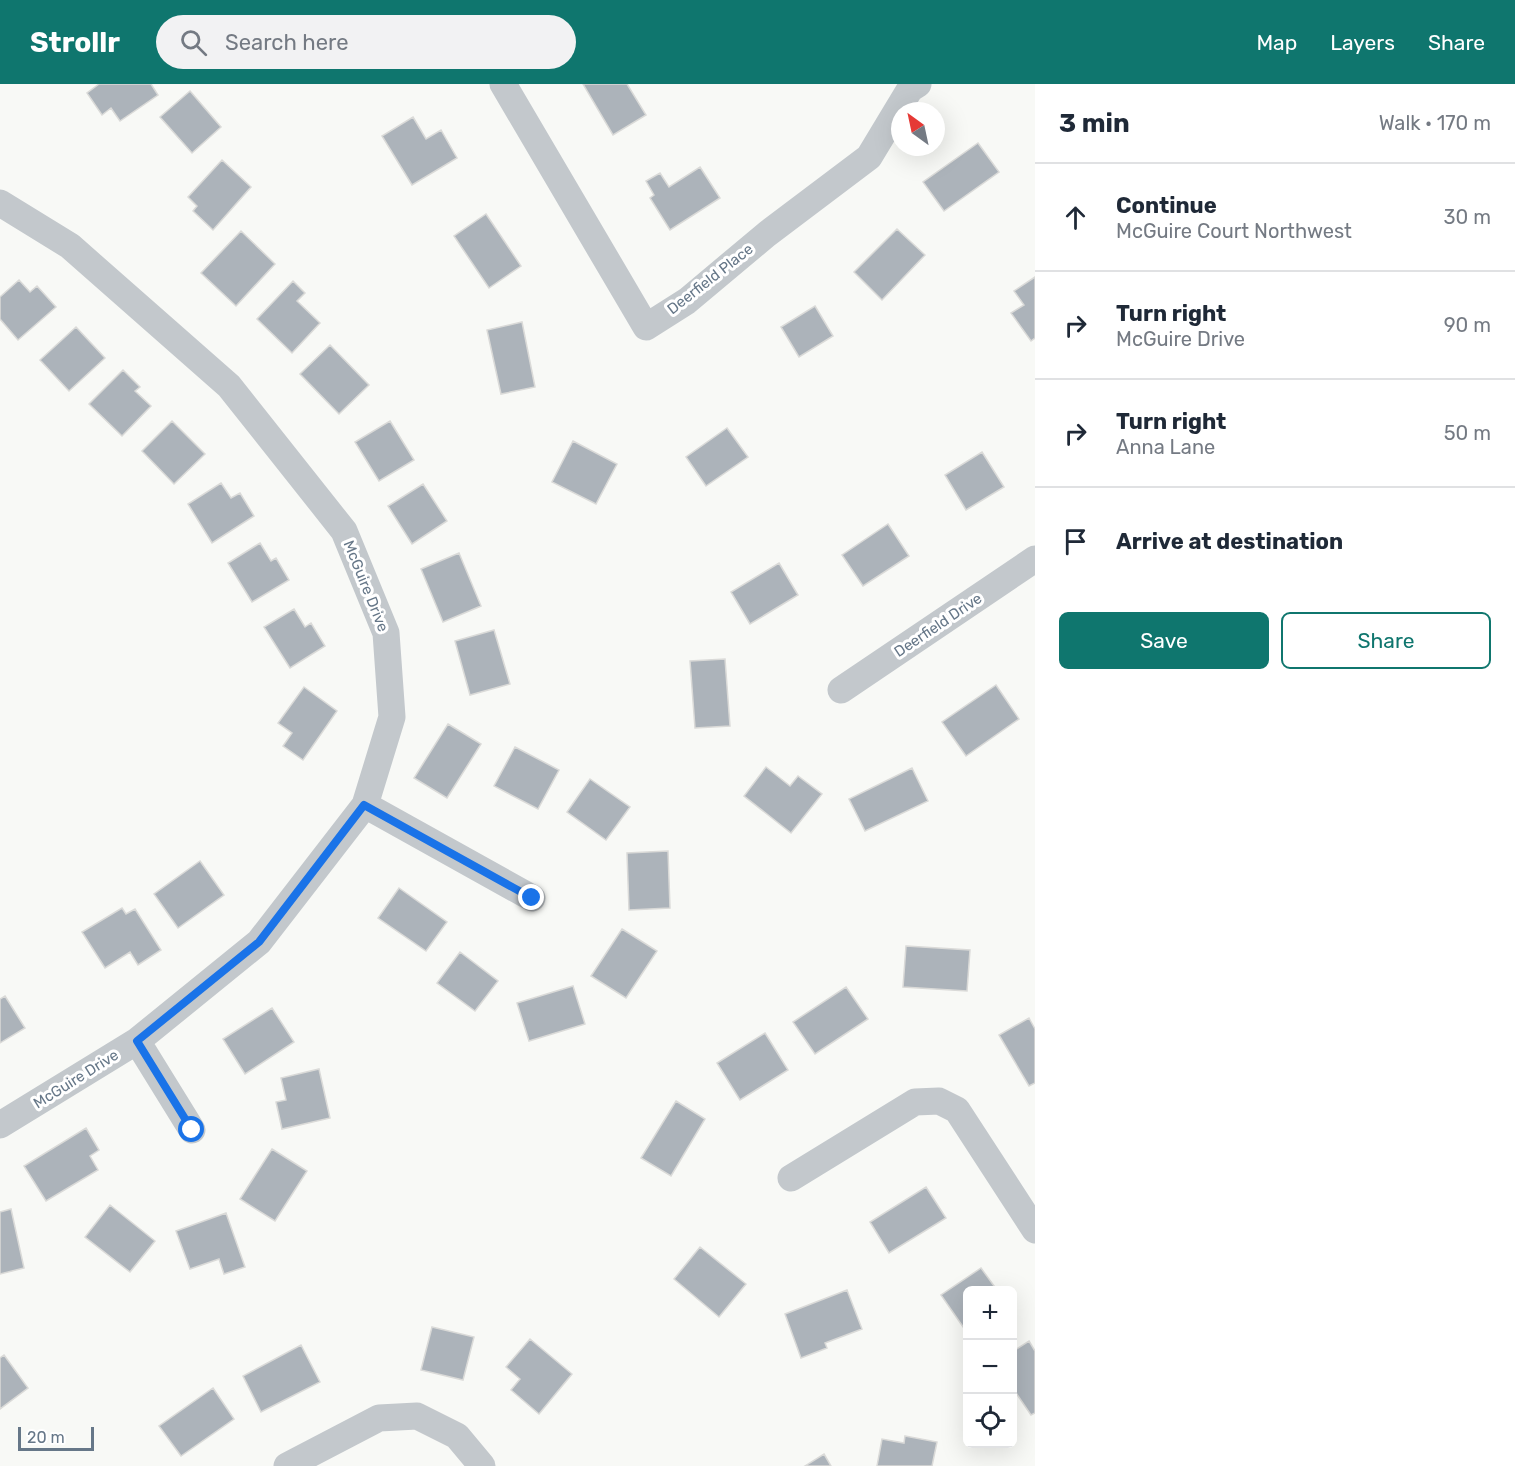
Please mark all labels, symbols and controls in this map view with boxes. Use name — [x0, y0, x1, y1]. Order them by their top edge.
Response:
search box — [156, 15, 576, 69]
text: Strollr — [30, 26, 120, 59]
icon: search — [177, 26, 210, 59]
text: Search here — [225, 29, 348, 56]
text: Map — [1256, 30, 1297, 55]
text: Layers — [1330, 30, 1395, 55]
text: Share — [1428, 30, 1485, 55]
north arrow — [891, 102, 945, 156]
text: 3 min — [1059, 108, 1130, 139]
text: Walk · 170 m — [1379, 111, 1491, 135]
text: Continue — [1116, 192, 1217, 219]
icon: ahead — [1059, 201, 1092, 234]
text: 30 m — [1444, 205, 1491, 229]
text: McGuire Court Northwest — [1116, 219, 1352, 243]
street label: Deerfield Place — [664, 240, 756, 318]
text: Turn right — [1116, 300, 1226, 327]
icon: right — [1059, 309, 1092, 342]
text: 90 m — [1444, 313, 1491, 337]
text: McGuire Drive — [1116, 327, 1245, 351]
text: Turn right — [1116, 408, 1226, 435]
icon: right — [1059, 417, 1092, 450]
text: 50 m — [1444, 421, 1491, 445]
text: Anna Lane — [1116, 435, 1215, 459]
icon: arrive — [1059, 525, 1092, 558]
text: Arrive at destination — [1116, 528, 1343, 555]
street label: McGuire Drive — [340, 538, 392, 634]
street label: Deerfield Drive — [891, 589, 985, 661]
button: Save — [1059, 612, 1269, 669]
button: Share — [1281, 612, 1491, 669]
route end — [518, 884, 544, 910]
street label: McGuire Drive — [30, 1046, 122, 1112]
route start — [178, 1116, 204, 1142]
map controls — [963, 1286, 1017, 1448]
button: + — [963, 1286, 1017, 1340]
button: − — [963, 1340, 1017, 1394]
button: locate — [963, 1394, 1017, 1448]
scale bar — [18, 1424, 94, 1452]
text: 20 m — [27, 1428, 65, 1447]

